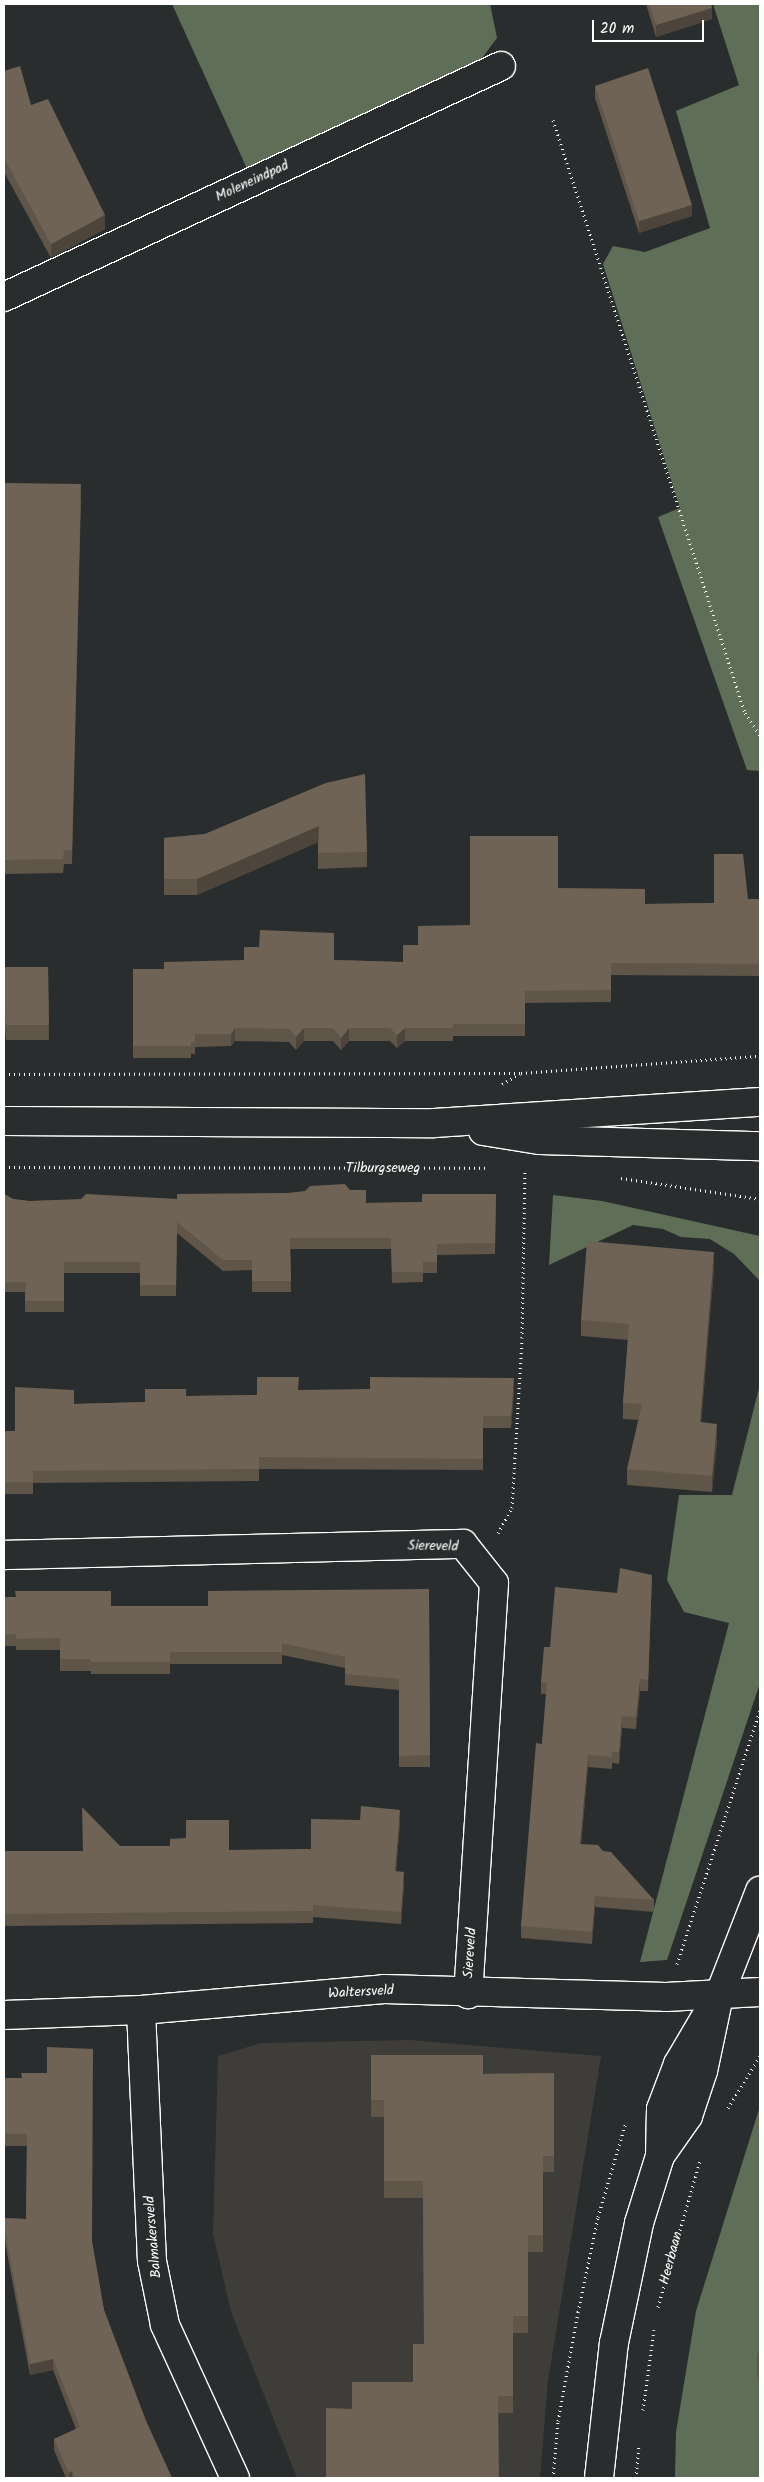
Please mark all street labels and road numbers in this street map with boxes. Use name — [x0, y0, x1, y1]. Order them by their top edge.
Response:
street label: Moleneindpad — [213, 157, 291, 205]
street label: Tilburgseweg — [346, 1160, 420, 1176]
street label: Siereveld — [408, 1537, 458, 1555]
street label: Siereveld — [460, 1927, 480, 1979]
street label: Waltersveld — [328, 1982, 394, 2002]
street label: Balmakersveld — [141, 2195, 165, 2279]
street label: Heerbaan — [656, 2229, 686, 2287]

